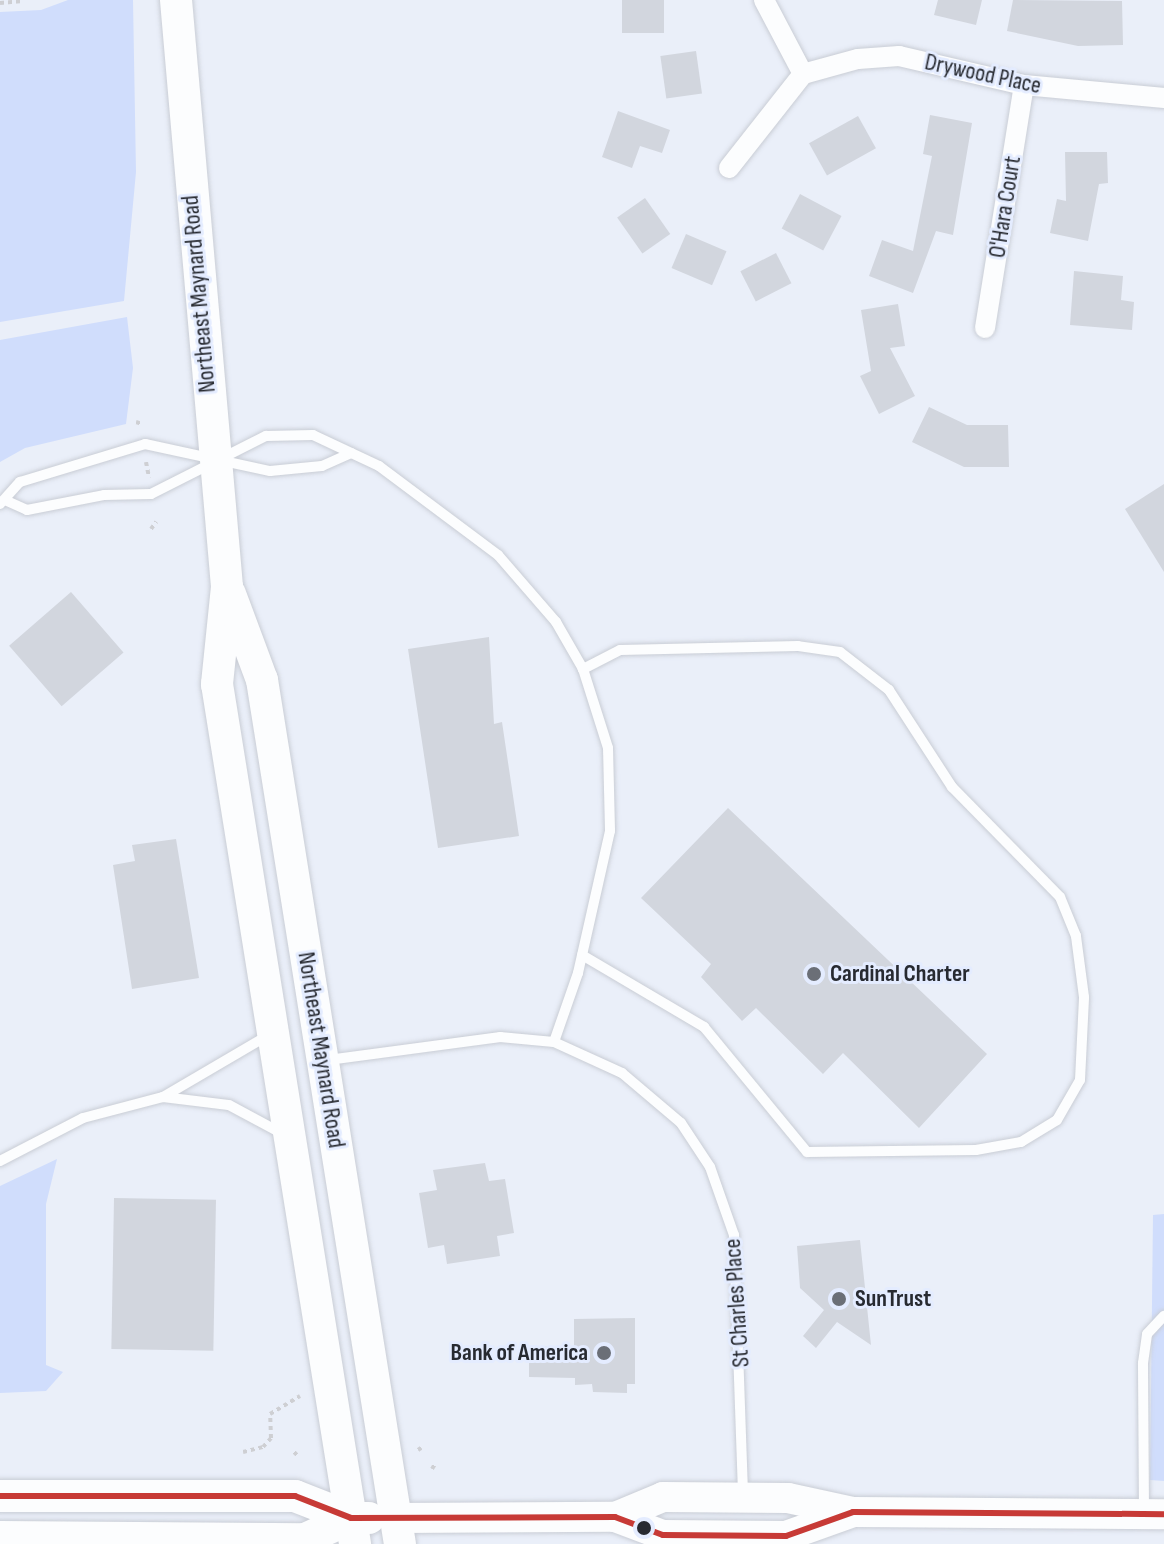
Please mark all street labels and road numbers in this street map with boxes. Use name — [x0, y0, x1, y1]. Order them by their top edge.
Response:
street label: Drywood Place — [922, 48, 1044, 100]
street label: O'Hara Court — [983, 154, 1027, 260]
street label: Northeast Maynard Road — [176, 194, 222, 394]
street label: Northeast Maynard Road — [291, 950, 351, 1150]
street label: St Charles Place — [718, 1238, 756, 1368]

